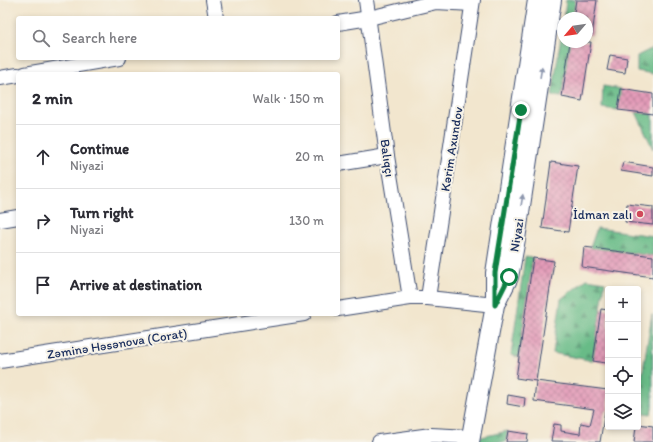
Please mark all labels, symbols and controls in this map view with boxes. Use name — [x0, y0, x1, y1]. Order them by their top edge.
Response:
north arrow — [557, 12, 593, 48]
search box — [16, 16, 340, 60]
icon: search — [30, 27, 52, 49]
text: Search here — [62, 29, 137, 47]
one-way arrow — [538, 66, 544, 78]
text: 2 min — [32, 88, 72, 108]
text: Walk · 150 m — [253, 91, 324, 106]
route end — [512, 101, 530, 119]
street label: Kərim Axundov — [437, 106, 466, 192]
street label: Balıqçı — [377, 138, 398, 178]
text: Continue — [70, 140, 129, 158]
icon: ahead — [32, 146, 54, 168]
text: 20 m — [295, 149, 324, 164]
text: Niyazi — [70, 158, 104, 173]
one-way arrow — [519, 194, 525, 207]
text: Turn right — [70, 204, 134, 222]
place label: İdman zalı — [573, 207, 632, 222]
marker: İdman zalı — [635, 209, 645, 219]
icon: right — [32, 210, 54, 232]
text: 130 m — [289, 213, 324, 228]
street label: Niyazi — [506, 217, 527, 253]
text: Niyazi — [70, 222, 104, 237]
route start — [500, 268, 518, 286]
icon: arrive — [32, 274, 54, 296]
text: Arrive at destination — [70, 276, 202, 294]
map controls — [605, 286, 641, 430]
button: + — [605, 286, 641, 322]
button: − — [605, 322, 641, 358]
street label: Zəminə Həsənova (Corat) — [46, 325, 188, 362]
button: locate — [605, 358, 641, 394]
button: layers — [605, 394, 641, 430]

